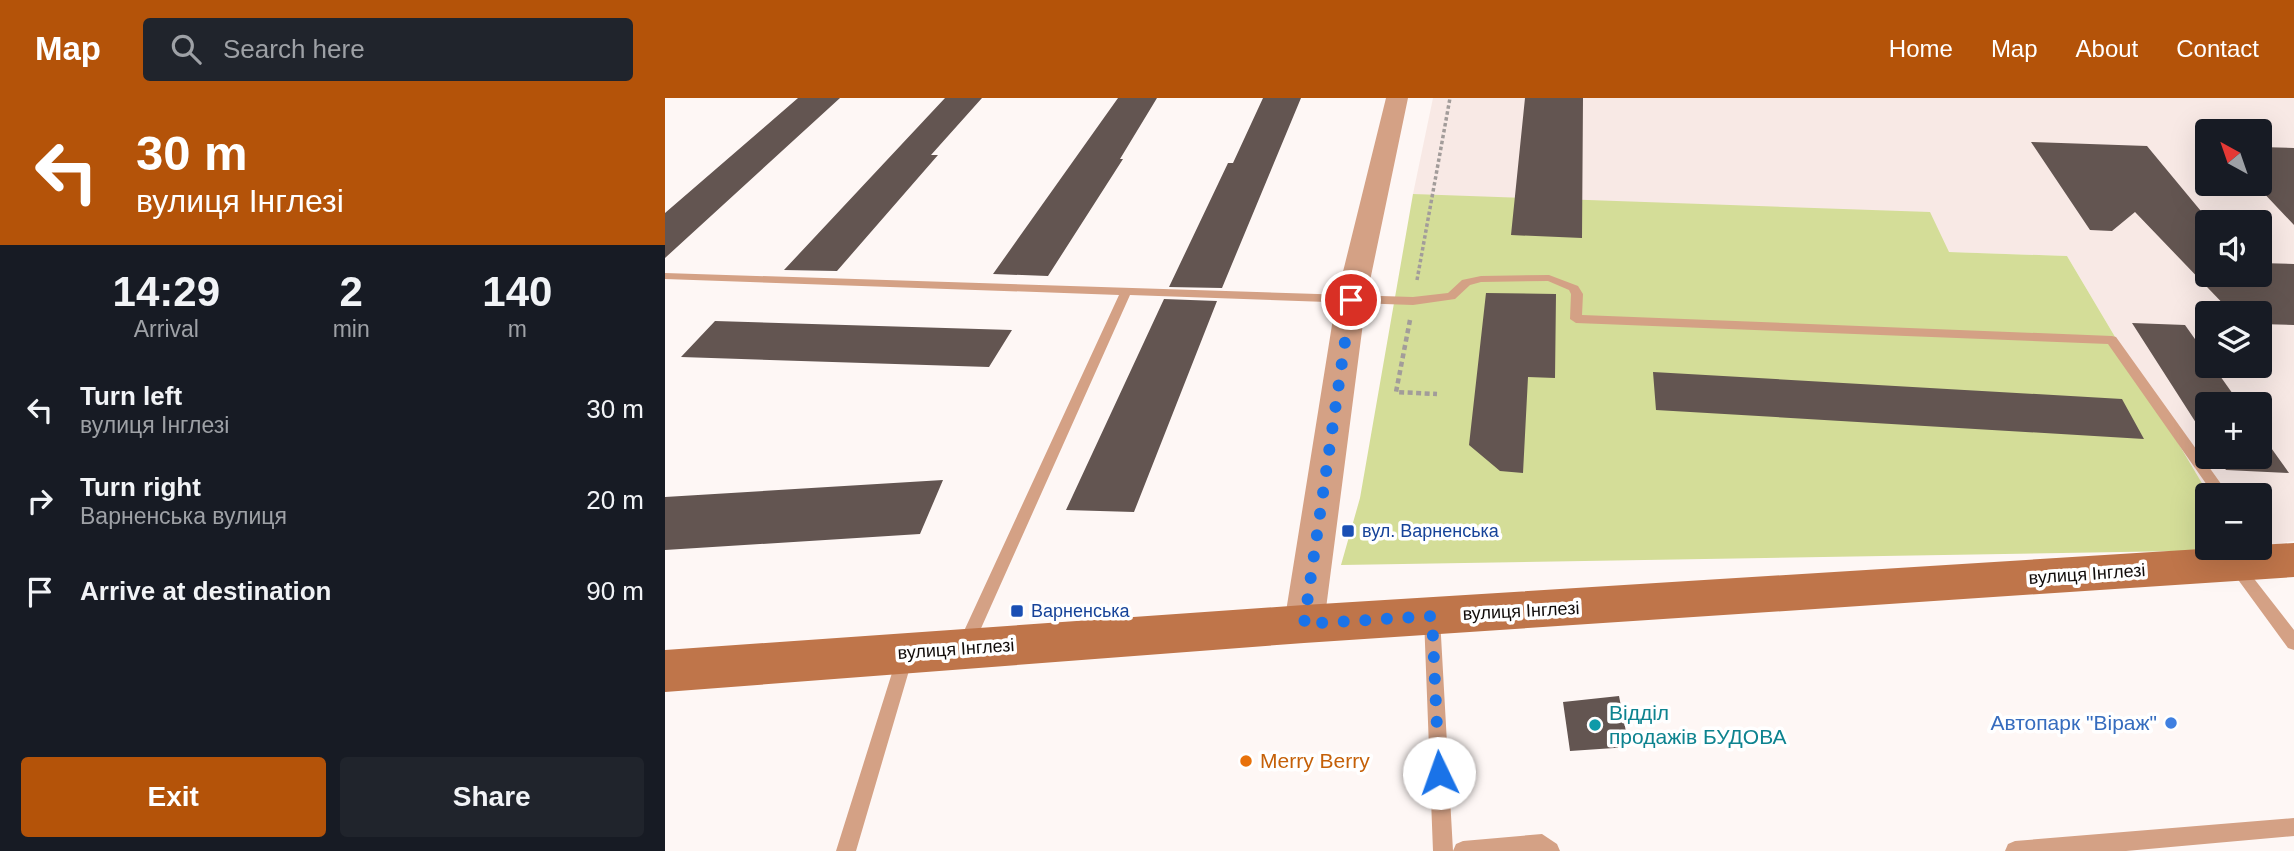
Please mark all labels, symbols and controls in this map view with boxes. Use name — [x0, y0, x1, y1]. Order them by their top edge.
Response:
search box — [143, 18, 633, 81]
text: Map — [35, 30, 101, 67]
icon: search — [167, 30, 205, 68]
text: Search here — [223, 34, 365, 64]
text: Home — [1889, 35, 1953, 62]
text: Map — [1991, 35, 2038, 62]
text: About — [2076, 35, 2138, 62]
text: Contact — [2176, 35, 2259, 62]
north arrow — [2195, 119, 2271, 196]
map controls — [2195, 119, 2272, 560]
icon: left — [21, 126, 112, 217]
text: 30 m — [136, 126, 248, 180]
text: вулиця Інглезі — [136, 183, 344, 219]
button: sound — [2195, 210, 2272, 287]
text: 14:29 — [113, 268, 220, 315]
text: 2 — [339, 268, 363, 315]
text: 140 — [482, 268, 552, 315]
pin — [1321, 270, 1381, 330]
icon: arrive — [1332, 281, 1370, 319]
button: layers — [2195, 301, 2272, 378]
text: Arrival — [134, 316, 199, 342]
text: min — [333, 316, 370, 342]
text: m — [508, 316, 527, 342]
text: Turn left — [80, 381, 182, 411]
icon: left — [21, 391, 59, 429]
button: + — [2195, 392, 2272, 469]
text: 30 m — [586, 394, 644, 424]
text: вулиця Інглезі — [80, 412, 229, 438]
text: Turn right — [80, 472, 201, 502]
icon: right — [21, 482, 59, 520]
button: − — [2195, 483, 2272, 560]
text: 20 m — [586, 485, 644, 515]
text: Варненська вулиця — [80, 503, 287, 529]
place label: вул. Варненська — [1362, 521, 1500, 541]
marker: вул. Варненська — [1340, 523, 1356, 539]
street label: вулиця Інглезі — [2028, 560, 2146, 588]
icon: arrive — [21, 573, 59, 611]
text: Arrive at destination — [80, 576, 331, 606]
text: 90 m — [586, 576, 644, 606]
street label: вулиця Інглезі — [1462, 598, 1580, 624]
place label: Варненська — [1031, 601, 1131, 621]
marker: Варненська — [1009, 603, 1025, 619]
street label: вулиця Інглезі — [897, 635, 1015, 663]
place label: Відділ продажів БУДОВА — [1609, 701, 1786, 748]
place label: Автопарк "Віраж" — [1990, 711, 2157, 734]
marker: Автопарк "Віраж" — [2163, 715, 2179, 731]
marker: Відділ продажів БУДОВА — [1587, 717, 1603, 733]
position arrow — [1402, 736, 1476, 810]
place label: Merry Berry — [1260, 749, 1370, 772]
marker: Merry Berry — [1238, 753, 1254, 769]
button: Exit — [21, 757, 326, 837]
button: Share — [340, 757, 644, 837]

